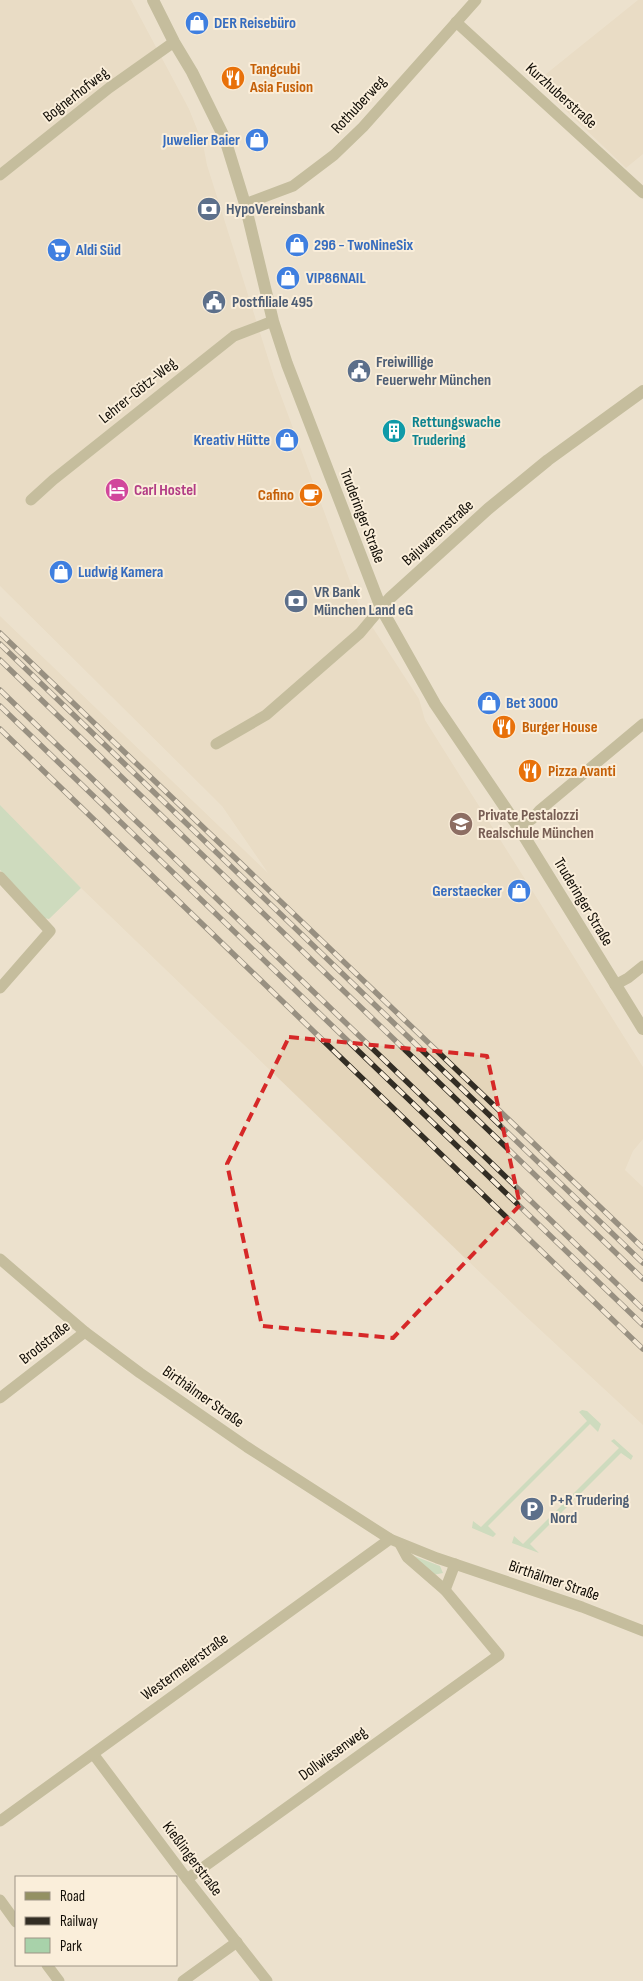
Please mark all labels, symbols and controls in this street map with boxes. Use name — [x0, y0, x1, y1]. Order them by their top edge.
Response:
shop icon: DER Reisebüro — [184, 10, 210, 36]
place label: DER Reisebüro — [214, 14, 296, 33]
street label: Kurzhuberstraße — [521, 59, 601, 133]
place label: Tangcubi Asia Fusion — [249, 60, 313, 97]
street label: Bognerhofweg — [40, 64, 112, 126]
restaurant icon: Tangcubi Asia Fusion — [220, 65, 246, 91]
street label: Rothuberweg — [328, 72, 390, 138]
shop icon: Juwelier Baier — [244, 127, 270, 153]
place label: Juwelier Baier — [162, 131, 240, 150]
bank icon: HypoVereinsbank — [196, 196, 222, 222]
place label: HypoVereinsbank — [226, 200, 325, 219]
shop icon: 296 - TwoNineSix — [284, 232, 310, 258]
place label: 296 - TwoNineSix — [314, 236, 413, 255]
supermarket icon: Aldi Süd — [46, 237, 72, 263]
place label: Aldi Süd — [75, 241, 121, 260]
shop icon: VIP86NAIL — [275, 265, 301, 291]
place label: VIP86NAIL — [306, 269, 366, 288]
public building icon: Postfiliale 495 — [201, 289, 227, 315]
place label: Postfiliale 495 — [232, 293, 313, 312]
place label: Freiwillige Feuerwehr München — [376, 353, 491, 390]
street label: Lehrer-Götz-Weg — [96, 354, 180, 428]
public building icon: Freiwillige Feuerwehr München — [346, 358, 372, 384]
place label: Rettungswache Trudering — [412, 413, 501, 450]
building icon: Rettungswache Trudering — [381, 418, 407, 444]
shop icon: Kreativ Hütte — [274, 427, 300, 453]
place label: Kreativ Hütte — [194, 431, 270, 450]
street label: Truderinger Straße — [335, 466, 389, 566]
hotel icon: Carl Hostel — [104, 477, 130, 503]
place label: Carl Hostel — [134, 481, 196, 500]
cafe icon: Cafino — [298, 482, 324, 508]
place label: Cafino — [258, 486, 294, 505]
street label: Bajuwarenstraße — [398, 496, 478, 570]
shop icon: Ludwig Kamera — [48, 559, 74, 585]
place label: Ludwig Kamera — [78, 563, 163, 582]
place label: VR Bank München Land eG — [314, 583, 413, 620]
bank icon: VR Bank München Land eG — [283, 588, 309, 614]
shop icon: Bet 3000 — [476, 690, 502, 716]
place label: Bet 3000 — [506, 694, 558, 713]
restaurant icon: Burger House — [491, 714, 517, 740]
place label: Burger House — [522, 718, 598, 737]
restaurant icon: Pizza Avanti — [517, 758, 543, 784]
place label: Pizza Avanti — [548, 762, 616, 781]
place label: Private Pestalozzi Realschule München — [478, 806, 594, 843]
school or university icon: Private Pestalozzi Realschule München — [448, 811, 474, 837]
street label: Truderinger Straße — [549, 855, 617, 949]
shop icon: Gerstaecker — [506, 878, 532, 904]
place label: Gerstaecker — [432, 882, 502, 901]
street label: Brodstraße — [16, 1317, 74, 1369]
street label: Birthälmer Straße — [159, 1362, 247, 1432]
place label: P+R Trudering Nord — [550, 1491, 630, 1528]
parking icon: P+R Trudering Nord — [519, 1496, 545, 1522]
street label: Birthälmer Straße — [506, 1557, 602, 1605]
street label: Westermeierstraße — [138, 1629, 232, 1705]
street label: Dollwiesenweg — [295, 1723, 371, 1785]
street label: Kießlingerstraße — [158, 1818, 226, 1900]
legend — [15, 1876, 178, 1966]
text: Road — [60, 1887, 85, 1906]
text: Railway — [60, 1912, 98, 1931]
text: Park — [60, 1937, 82, 1956]

